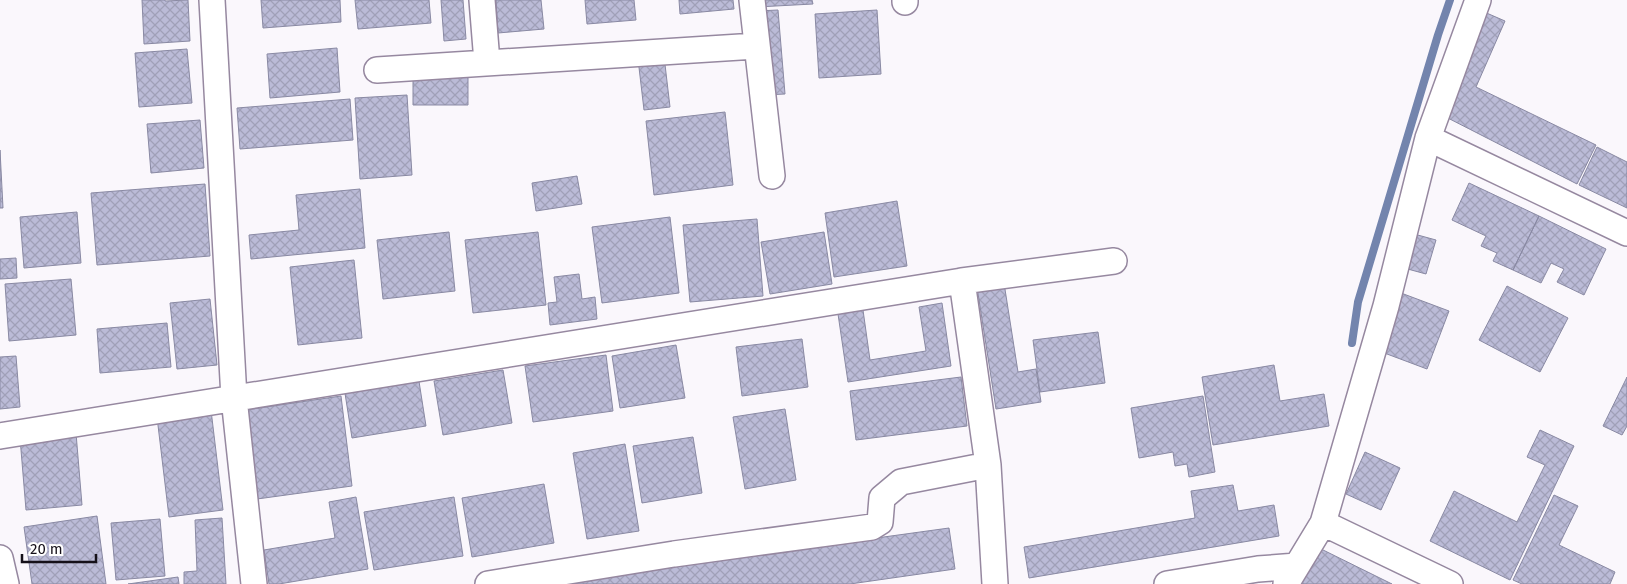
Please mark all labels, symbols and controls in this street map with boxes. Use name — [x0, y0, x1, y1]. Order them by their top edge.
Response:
scale bar — [22, 532, 96, 564]
text: 20 m — [30, 540, 63, 558]

